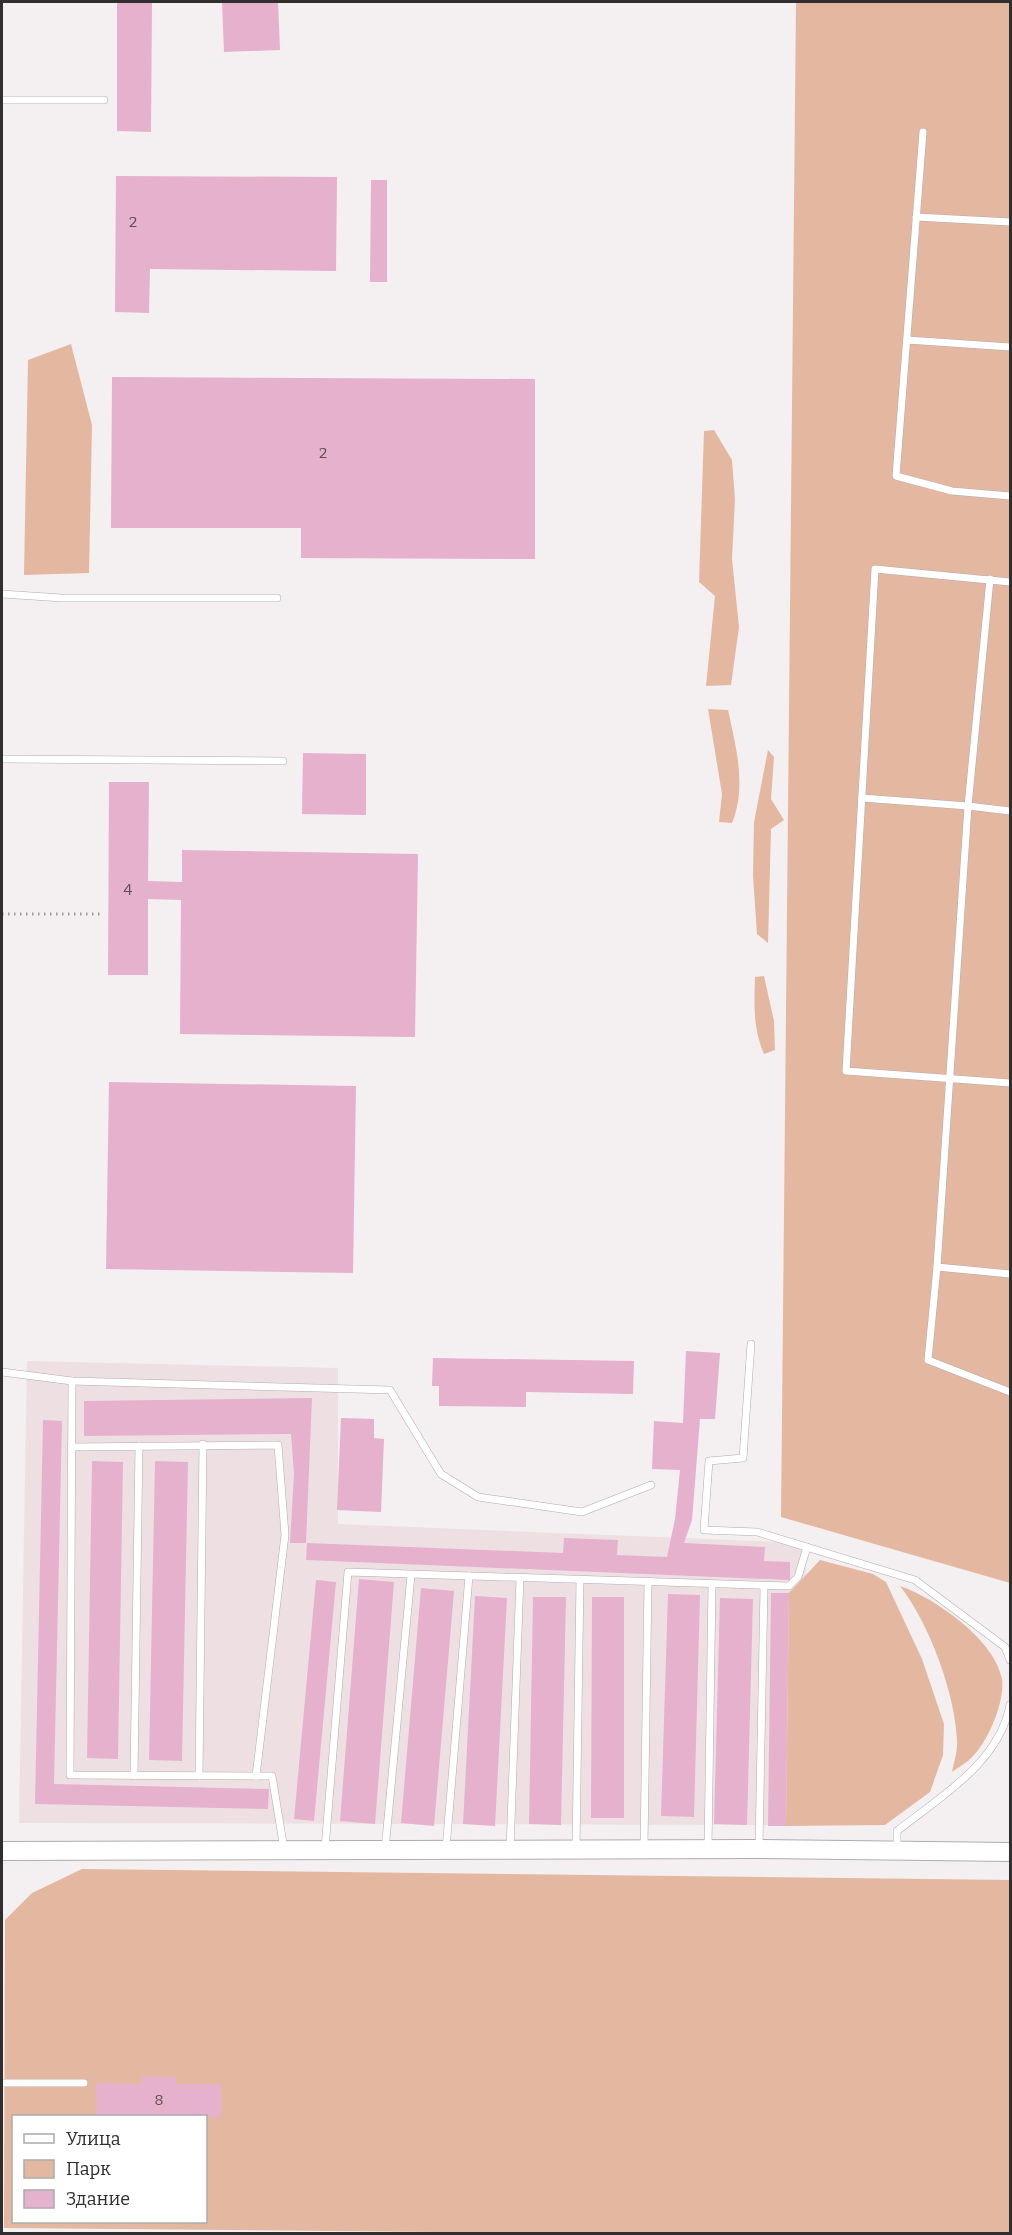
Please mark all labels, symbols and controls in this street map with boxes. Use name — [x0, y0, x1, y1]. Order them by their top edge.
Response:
house number: 2 — [129, 213, 137, 231]
house number: 2 — [319, 444, 327, 462]
house number: 4 — [124, 881, 133, 899]
house number: 8 — [154, 2091, 164, 2109]
legend — [12, 2115, 207, 2223]
text: Улица — [66, 2128, 121, 2150]
text: Парк — [66, 2158, 111, 2180]
text: Здание — [66, 2188, 130, 2210]

